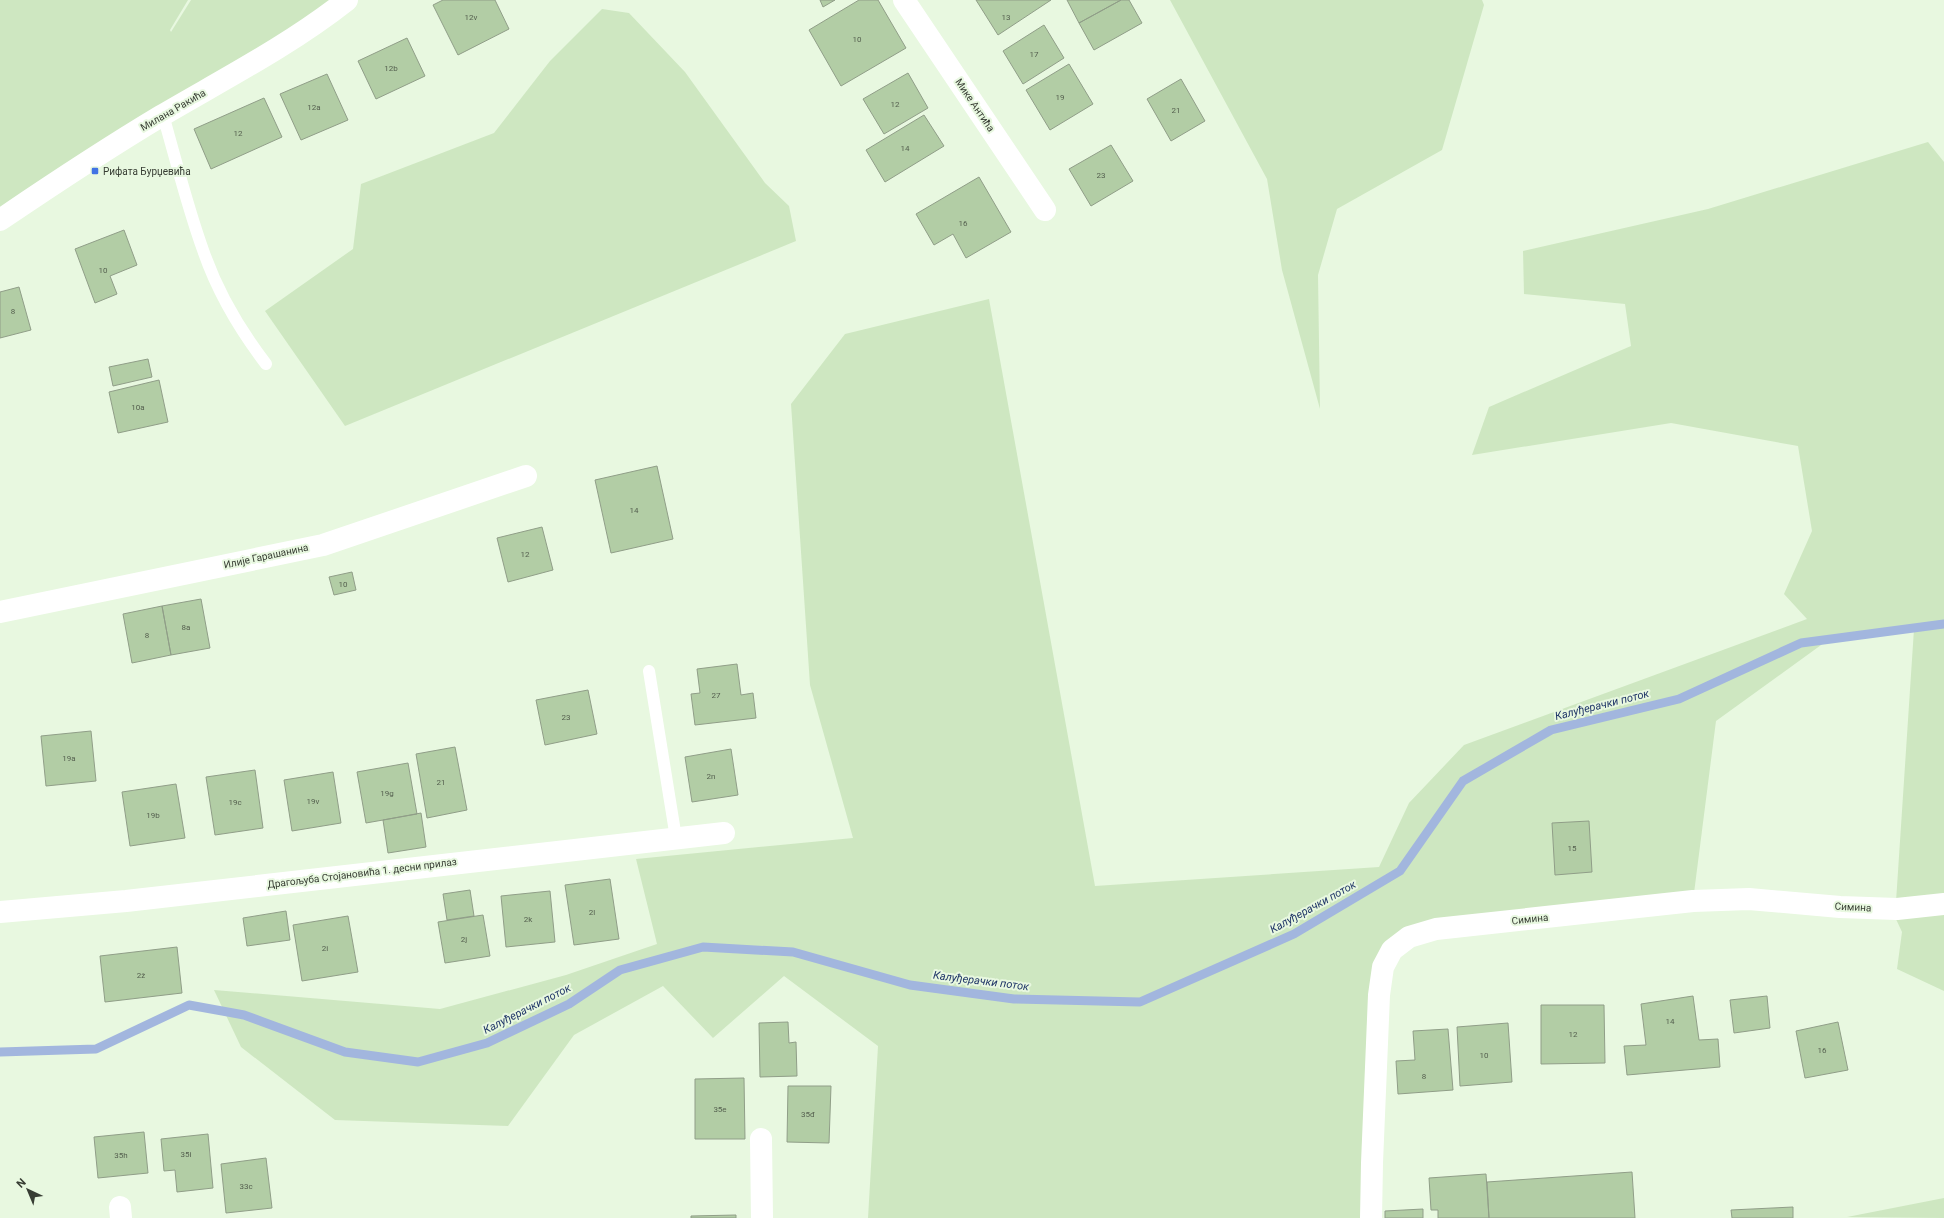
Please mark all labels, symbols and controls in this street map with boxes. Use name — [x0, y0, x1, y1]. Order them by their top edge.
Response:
house number: 12v — [465, 13, 478, 22]
house number: 13 — [1002, 13, 1011, 22]
house number: 10 — [853, 35, 862, 44]
house number: 17 — [1030, 50, 1039, 59]
house number: 12b — [384, 64, 398, 73]
street label: Мике Антића — [953, 76, 997, 134]
street label: Милана Ракића — [138, 87, 208, 133]
house number: 19 — [1056, 93, 1065, 102]
house number: 12 — [891, 100, 900, 109]
house number: 12a — [307, 103, 321, 112]
house number: 21 — [1172, 106, 1181, 115]
house number: 12 — [234, 129, 243, 138]
house number: 14 — [901, 144, 910, 153]
marker: Рифата Бурџевића — [90, 166, 100, 176]
place label: Рифата Бурџевића — [103, 166, 191, 177]
house number: 23 — [1097, 171, 1106, 180]
house number: 16 — [959, 219, 968, 228]
house number: 10 — [99, 266, 108, 275]
house number: 8 — [11, 307, 16, 316]
house number: 10a — [131, 403, 145, 412]
house number: 14 — [630, 506, 639, 515]
street label: Илије Гарашанина — [223, 542, 309, 570]
house number: 12 — [521, 550, 530, 559]
house number: 10 — [339, 580, 348, 589]
house number: 8a — [182, 623, 190, 632]
house number: 8 — [145, 631, 150, 640]
water label: Калуђерачки поток — [1554, 687, 1651, 723]
house number: 27 — [712, 691, 721, 700]
house number: 23 — [562, 713, 571, 722]
house number: 19a — [62, 754, 76, 763]
house number: 2n — [707, 772, 715, 781]
house number: 21 — [437, 778, 446, 787]
house number: 19g — [380, 789, 394, 798]
house number: 19v — [307, 797, 320, 806]
house number: 19c — [228, 798, 242, 807]
house number: 19b — [146, 811, 160, 820]
house number: 15 — [1568, 844, 1577, 853]
street label: Драгољуба Стојановића 1. десни прилаз — [267, 856, 457, 890]
water label: Калуђерачки поток — [1268, 878, 1359, 936]
street label: Симина — [1834, 901, 1872, 913]
house number: 2l — [589, 908, 595, 917]
street label: Симина — [1511, 912, 1549, 926]
house number: 2k — [524, 915, 533, 924]
house number: 2j — [461, 935, 467, 944]
house number: 2i — [322, 944, 328, 953]
water label: Калуђерачки поток — [932, 969, 1030, 993]
house number: 2ž — [137, 971, 145, 980]
water label: Калуђерачки поток — [481, 981, 573, 1037]
house number: 14 — [1666, 1017, 1675, 1026]
house number: 12 — [1569, 1030, 1578, 1039]
house number: 16 — [1818, 1046, 1827, 1055]
house number: 10 — [1480, 1051, 1489, 1060]
house number: 8 — [1422, 1072, 1427, 1081]
house number: 35e — [713, 1105, 727, 1114]
house number: 35đ — [801, 1110, 815, 1119]
house number: 35i — [181, 1150, 192, 1159]
house number: 35h — [114, 1151, 128, 1160]
north arrow — [8, 1170, 48, 1210]
text: N — [14, 1176, 29, 1191]
house number: 33c — [239, 1182, 253, 1191]

